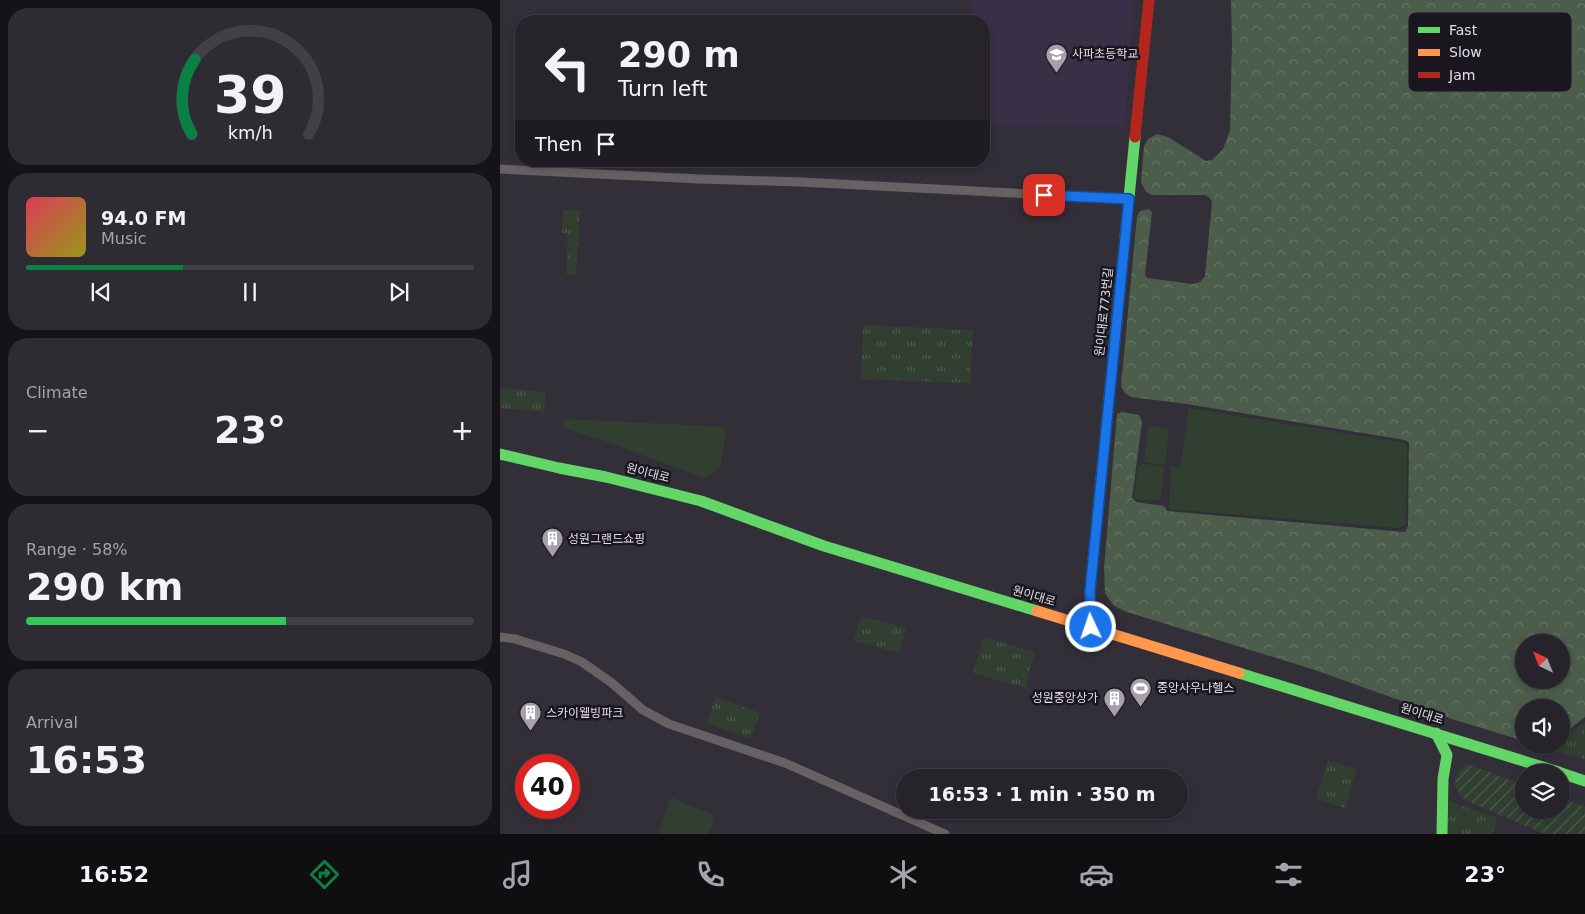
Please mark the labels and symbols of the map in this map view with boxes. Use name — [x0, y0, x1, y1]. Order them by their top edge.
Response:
legend — [1408, 12, 1572, 92]
text: Fast — [1449, 22, 1478, 38]
school or university icon: 사파초등학교 — [1044, 42, 1068, 73]
text: Slow — [1449, 44, 1482, 60]
place label: 사파초등학교 — [1072, 47, 1138, 61]
text: Jam — [1448, 67, 1475, 83]
pin — [1023, 174, 1065, 216]
street label: 원이대로773번길 — [1092, 267, 1116, 357]
street label: 원이대로 — [625, 461, 671, 485]
building icon: 성원그랜드쇼핑 — [540, 527, 564, 558]
place label: 성원그랜드쇼핑 — [568, 532, 645, 546]
street label: 원이대로 — [1011, 583, 1057, 609]
position arrow — [1064, 600, 1116, 652]
north arrow — [1515, 634, 1570, 689]
sports icon: 중앙사우나헬스 — [1129, 676, 1153, 707]
place label: 중앙사우나헬스 — [1157, 681, 1234, 695]
building icon: 성원중앙상가 — [1102, 686, 1126, 717]
place label: 성원중앙상가 — [1032, 691, 1098, 705]
building icon: 스카이웰빙파크 — [518, 701, 542, 732]
street label: 원이대로 — [1399, 701, 1445, 727]
place label: 스카이웰빙파크 — [546, 706, 623, 720]
speed limit sign: 40 — [515, 754, 580, 819]

